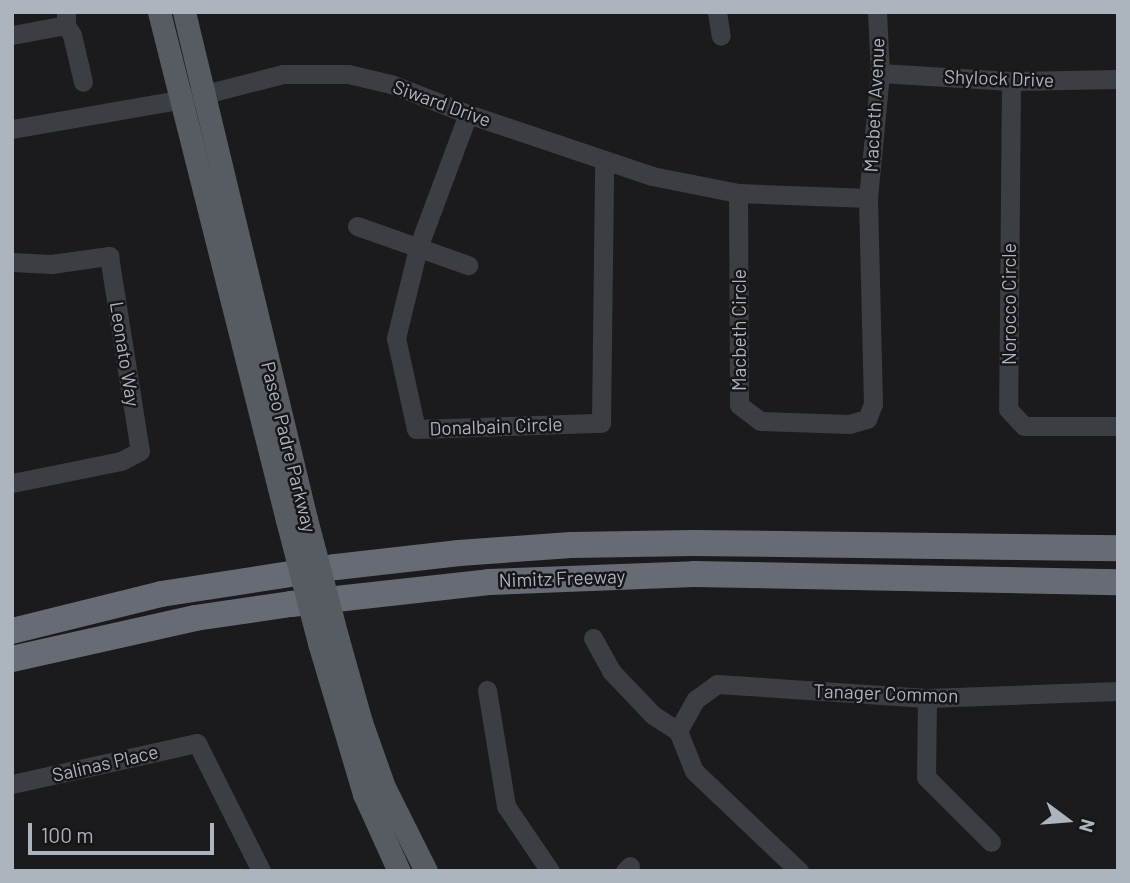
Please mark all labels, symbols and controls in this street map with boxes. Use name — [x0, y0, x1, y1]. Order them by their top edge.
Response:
street label: Macbeth Avenue — [859, 37, 889, 173]
street label: Shylock Drive — [944, 65, 1054, 91]
street label: Siward Drive — [390, 75, 494, 131]
street label: Norocco Circle — [998, 243, 1020, 365]
street label: Macbeth Circle — [728, 269, 750, 391]
street label: Leonato Way — [105, 300, 145, 408]
street label: Paseo Padre Parkway — [257, 359, 321, 535]
street label: Donalbain Circle — [429, 412, 563, 440]
street label: Nimitz Freeway — [498, 564, 626, 592]
street label: Tanager Common — [813, 679, 959, 707]
street label: Salinas Place — [50, 740, 160, 786]
north arrow — [1032, 785, 1102, 855]
scale bar — [32, 810, 217, 854]
text: N — [1075, 817, 1100, 835]
text: 100 m — [41, 822, 94, 847]

